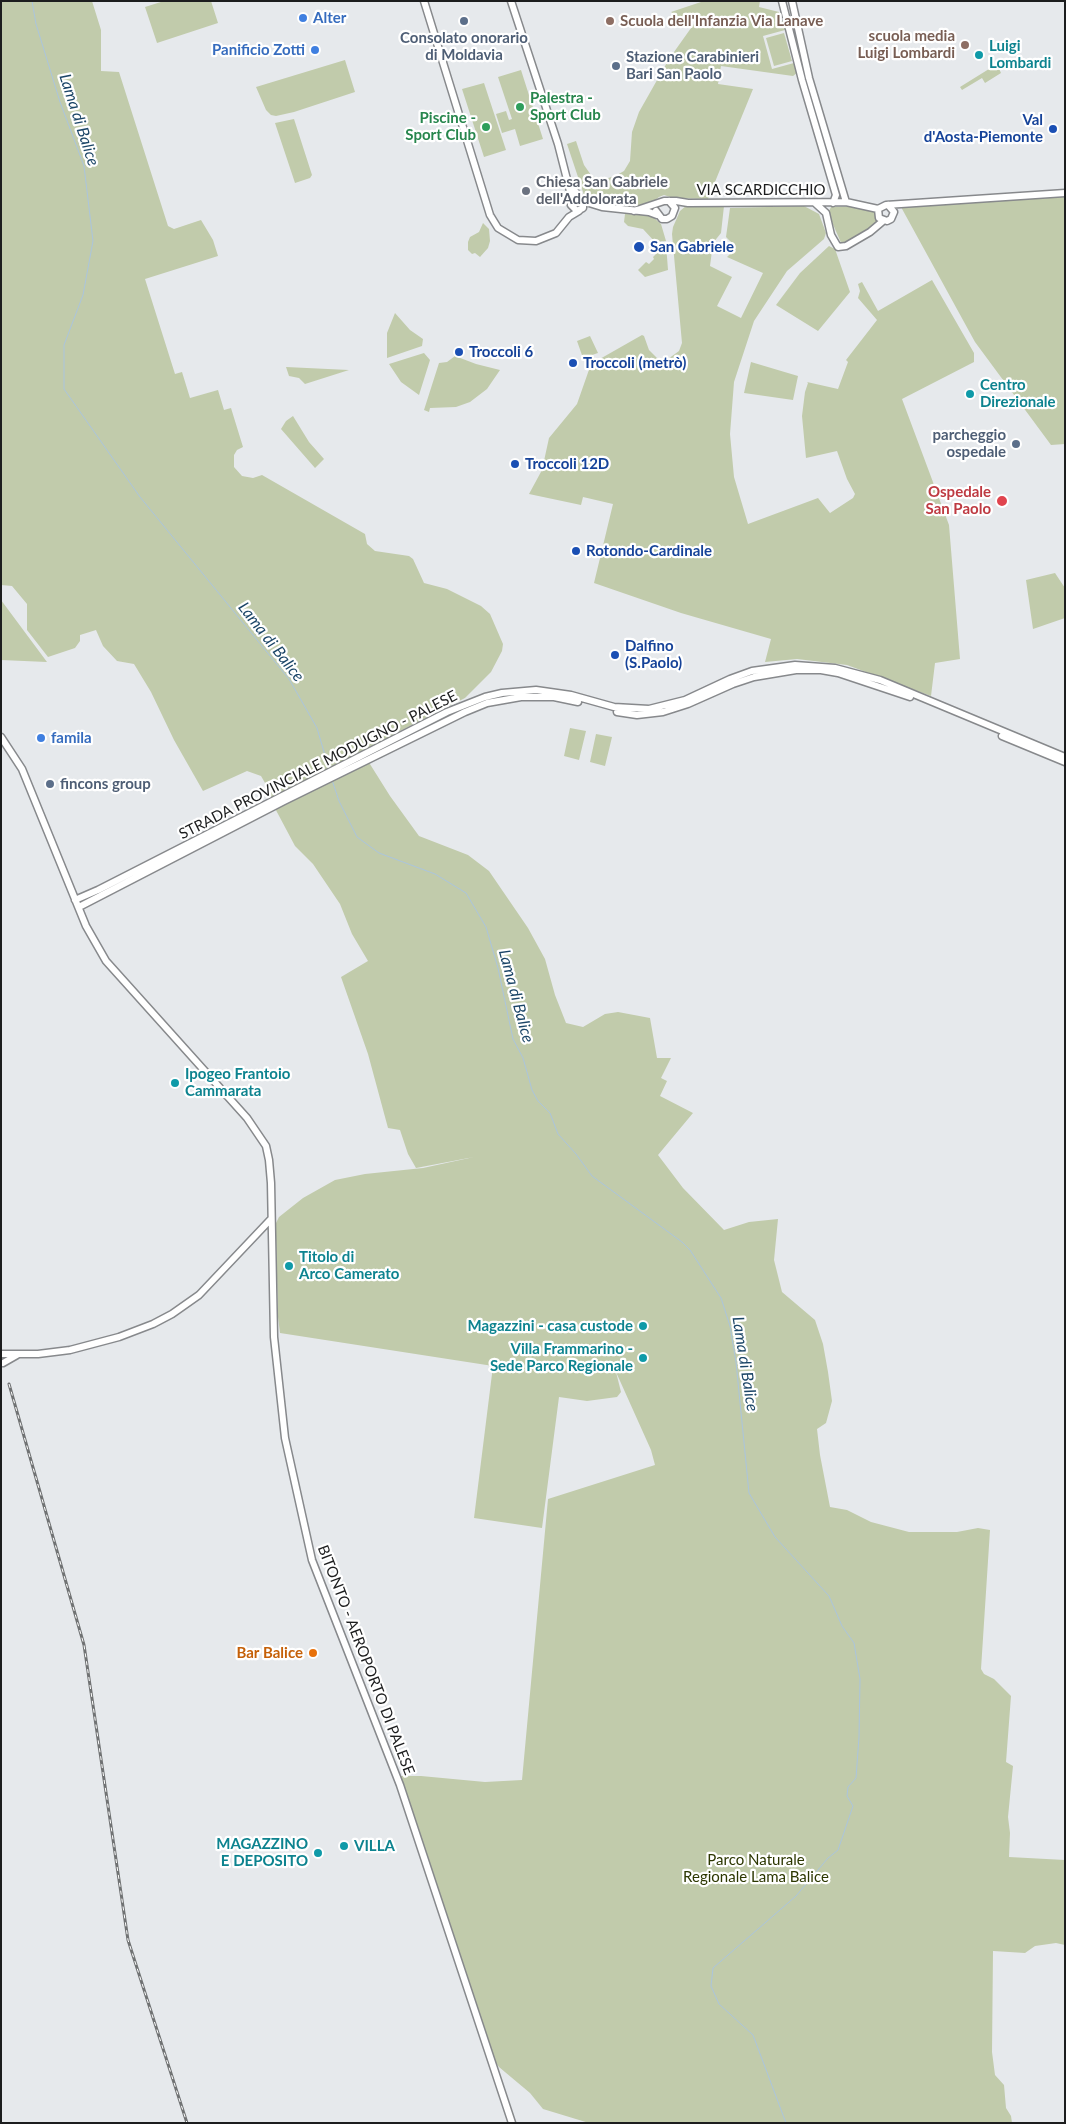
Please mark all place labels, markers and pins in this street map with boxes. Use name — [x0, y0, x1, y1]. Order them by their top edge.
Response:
place label: Alter — [313, 9, 346, 27]
marker: Alter — [297, 12, 309, 24]
place label: Scuola dell'Infanzia Via Lanave — [620, 12, 823, 30]
marker: Consolato onorario di Moldavia — [458, 15, 470, 27]
marker: Scuola dell'Infanzia Via Lanave — [604, 15, 616, 27]
place label: scuola media Luigi Lombardi — [857, 27, 955, 62]
place label: Consolato onorario di Moldavia — [400, 29, 528, 64]
place label: Luigi Lombardi — [989, 37, 1051, 72]
marker: scuola media Luigi Lombardi — [959, 39, 971, 51]
place label: Panificio Zotti — [212, 41, 305, 59]
marker: Panificio Zotti — [309, 44, 321, 56]
place label: Stazione Carabinieri Bari San Paolo — [626, 48, 759, 83]
marker: Luigi Lombardi — [973, 49, 985, 61]
marker: Stazione Carabinieri Bari San Paolo — [610, 60, 622, 72]
place label: Palestra - Sport Club — [530, 89, 601, 124]
marker: Palestra - Sport Club — [514, 101, 526, 113]
place label: Piscine - Sport Club — [405, 109, 476, 144]
place label: Val d'Aosta-Piemonte — [924, 111, 1043, 146]
marker: Piscine - Sport Club — [480, 121, 492, 133]
marker: Val d'Aosta-Piemonte — [1047, 123, 1059, 135]
place label: Chiesa San Gabriele dell'Addolorata — [536, 173, 668, 208]
marker: Chiesa San Gabriele dell'Addolorata — [520, 185, 532, 197]
place label: San Gabriele — [650, 238, 734, 256]
marker: San Gabriele — [632, 240, 646, 254]
place label: Troccoli 6 — [469, 343, 533, 361]
marker: Troccoli 6 — [453, 346, 465, 358]
place label: Troccoli (metrò) — [583, 354, 686, 372]
marker: Troccoli (metrò) — [567, 357, 579, 369]
place label: Centro Direzionale — [980, 376, 1056, 411]
marker: Centro Direzionale — [964, 388, 976, 400]
place label: parcheggio ospedale — [933, 426, 1006, 461]
marker: parcheggio ospedale — [1010, 438, 1022, 450]
place label: Troccoli 12D — [525, 455, 609, 473]
marker: Troccoli 12D — [509, 458, 521, 470]
place label: Ospedale San Paolo — [926, 483, 991, 518]
marker: Ospedale San Paolo — [995, 494, 1009, 508]
place label: Rotondo-Cardinale — [586, 542, 712, 560]
marker: Rotondo-Cardinale — [570, 545, 582, 557]
place label: Dalfino (S.Paolo) — [625, 637, 682, 672]
marker: Dalfino (S.Paolo) — [609, 649, 621, 661]
place label: famila — [51, 729, 92, 747]
marker: famila — [35, 732, 47, 744]
place label: fincons group — [60, 775, 151, 793]
marker: fincons group — [44, 778, 56, 790]
place label: Ipogeo Frantoio Cammarata — [185, 1065, 290, 1100]
marker: Ipogeo Frantoio Cammarata — [169, 1077, 181, 1089]
place label: Titolo di Arco Camerato — [299, 1248, 399, 1283]
marker: Titolo di Arco Camerato — [283, 1260, 295, 1272]
place label: Magazzini - casa custode — [467, 1317, 633, 1335]
marker: Magazzini - casa custode — [637, 1320, 649, 1332]
place label: Villa Frammarino - Sede Parco Regionale — [490, 1340, 633, 1375]
marker: Villa Frammarino - Sede Parco Regionale — [637, 1352, 649, 1364]
place label: Bar Balice — [236, 1644, 303, 1662]
marker: Bar Balice — [307, 1647, 319, 1659]
place label: MAGAZZINO E DEPOSITO — [216, 1835, 308, 1870]
place label: VILLA — [354, 1837, 395, 1855]
marker: VILLA — [338, 1840, 350, 1852]
marker: MAGAZZINO E DEPOSITO — [312, 1847, 324, 1859]

